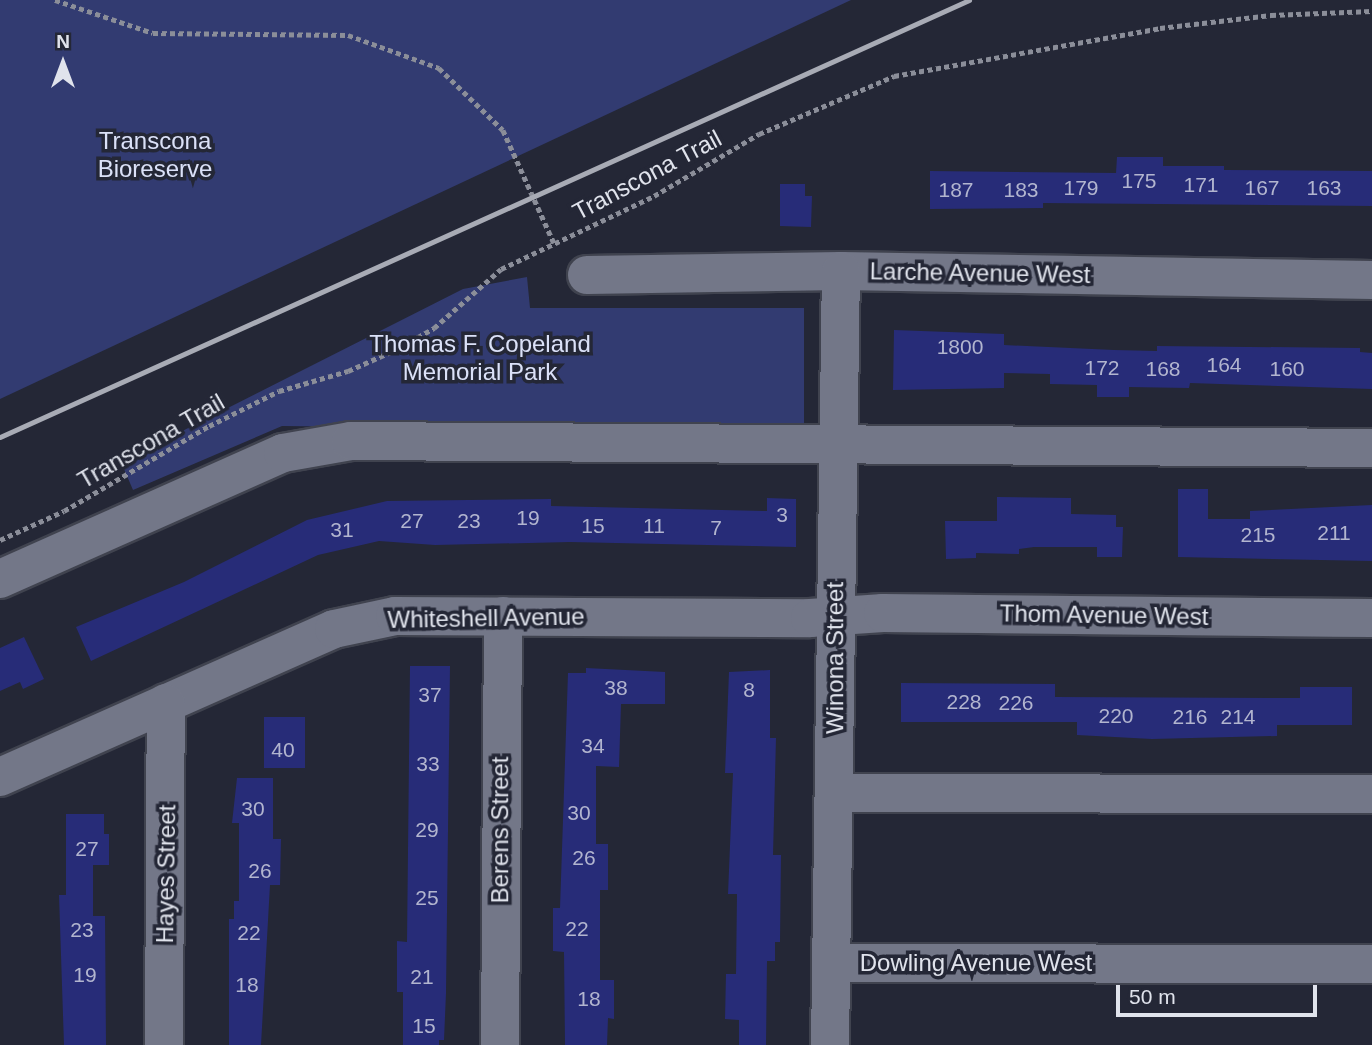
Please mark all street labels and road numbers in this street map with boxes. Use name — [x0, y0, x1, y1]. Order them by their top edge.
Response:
street label: Transcona Trail — [567, 124, 727, 226]
street label: Larche Avenue West — [869, 257, 1091, 289]
street label: Transcona Trail — [72, 387, 230, 495]
street label: Winona Street — [821, 582, 849, 734]
street label: Thom Avenue West — [999, 599, 1209, 631]
street label: Whiteshell Avenue — [387, 602, 585, 634]
street label: Berens Street — [486, 757, 514, 903]
street label: Hayes Street — [150, 804, 182, 944]
street label: Dowling Avenue West — [859, 949, 1093, 977]

